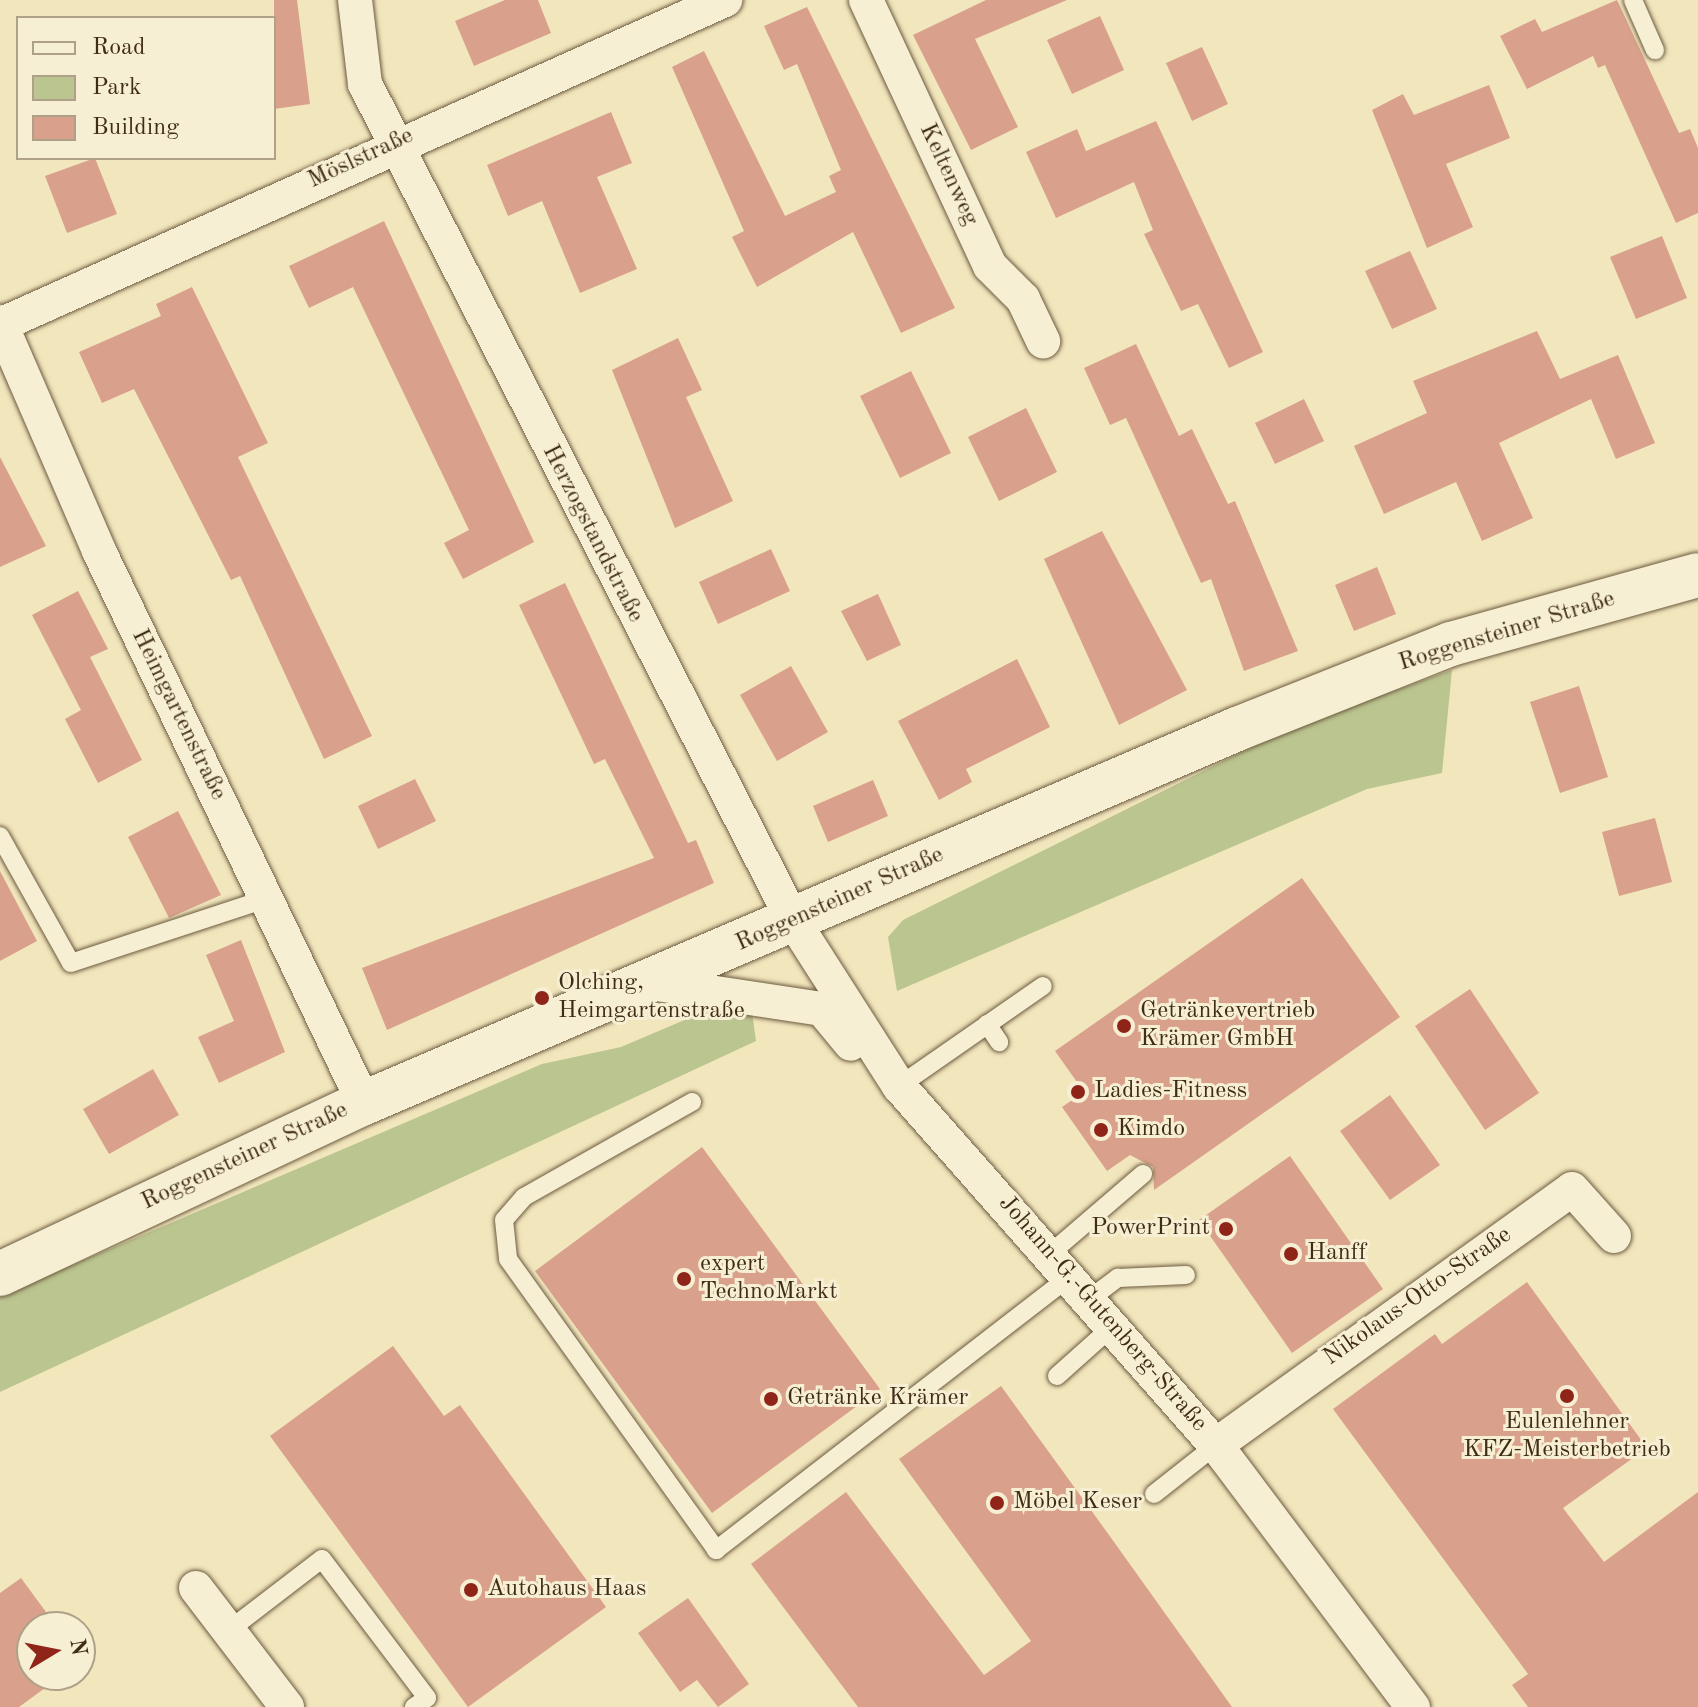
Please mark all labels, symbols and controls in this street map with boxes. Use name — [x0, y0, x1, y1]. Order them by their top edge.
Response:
legend — [16, 16, 276, 160]
text: Road — [92, 36, 145, 60]
text: Park — [92, 76, 141, 100]
text: Building — [92, 116, 179, 140]
street label: Keltenweg — [912, 119, 984, 231]
street label: Möslstraße — [304, 122, 418, 196]
street label: Herzogstandstraße — [535, 440, 649, 628]
street label: Roggensteiner Straße — [1395, 585, 1619, 679]
street label: Heimgartenstraße — [124, 625, 232, 805]
street label: Roggensteiner Straße — [732, 841, 948, 959]
place label: Olching, Heimgartenstraße — [558, 970, 745, 1026]
marker: Olching, Heimgartenstraße — [533, 989, 551, 1007]
place label: Getränkevertrieb Krämer GmbH — [1140, 998, 1315, 1054]
marker: Getränkevertrieb Krämer GmbH — [1115, 1017, 1133, 1035]
place label: Ladies-Fitness — [1094, 1078, 1247, 1106]
marker: Ladies-Fitness — [1069, 1083, 1087, 1101]
street label: Roggensteiner Straße — [137, 1097, 353, 1217]
place label: Kimdo — [1117, 1116, 1185, 1144]
marker: Kimdo — [1092, 1121, 1110, 1139]
street label: Johann-G.-Gutenberg-Straße — [992, 1190, 1212, 1438]
place label: PowerPrint — [1091, 1215, 1210, 1243]
marker: PowerPrint — [1217, 1220, 1235, 1238]
street label: Nikolaus-Otto-Straße — [1318, 1221, 1518, 1373]
place label: Hanff — [1307, 1240, 1367, 1268]
marker: Hanff — [1282, 1245, 1300, 1263]
place label: expert TechnoMarkt — [700, 1251, 838, 1307]
marker: expert TechnoMarkt — [675, 1270, 693, 1288]
place label: Getränke Krämer — [787, 1385, 968, 1413]
marker: Eulenlehner KFZ-Meisterbetrieb — [1558, 1387, 1576, 1405]
marker: Getränke Krämer — [762, 1390, 780, 1408]
place label: Eulenlehner KFZ-Meisterbetrieb — [1463, 1409, 1671, 1465]
place label: Möbel Keser — [1013, 1489, 1142, 1517]
marker: Möbel Keser — [988, 1494, 1006, 1512]
place label: Autohaus Haas — [487, 1576, 646, 1604]
marker: Autohaus Haas — [462, 1581, 480, 1599]
north arrow — [16, 1611, 96, 1691]
text: N — [65, 1637, 90, 1657]

